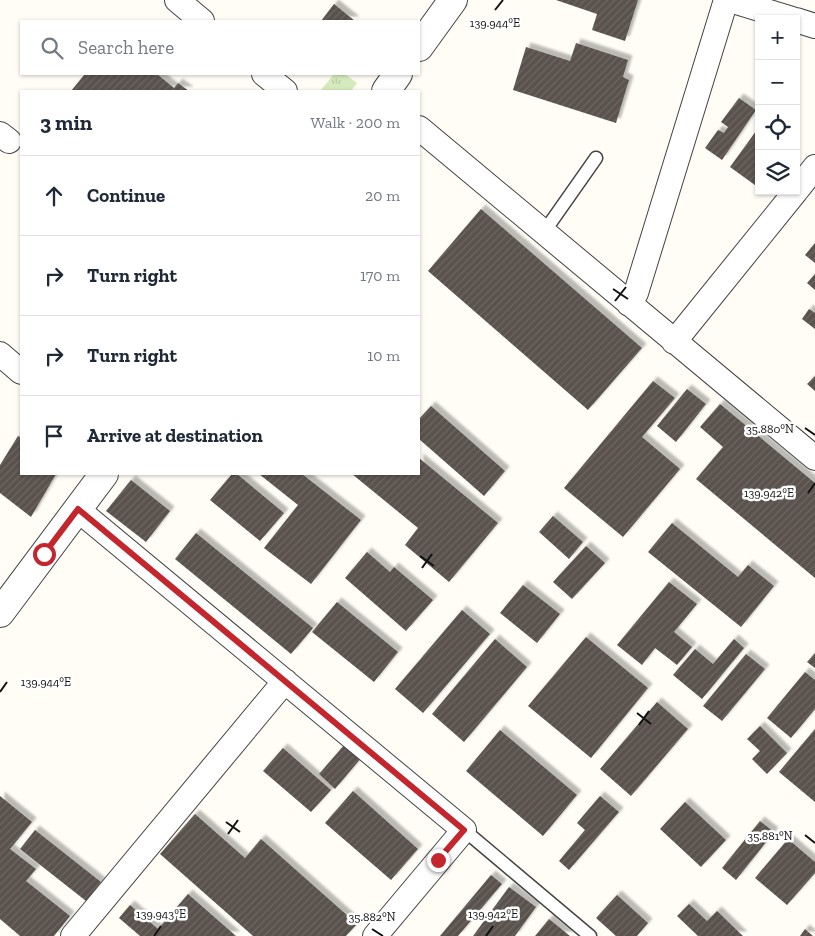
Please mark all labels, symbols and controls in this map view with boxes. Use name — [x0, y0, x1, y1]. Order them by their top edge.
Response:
map controls — [755, 15, 800, 195]
button: + — [755, 15, 800, 60]
text: 139.944°E — [470, 16, 520, 30]
search box — [20, 20, 420, 75]
icon: search — [38, 34, 66, 62]
text: Search here — [78, 36, 174, 59]
button: − — [755, 60, 800, 105]
button: locate — [755, 105, 800, 150]
text: 3 min — [40, 110, 92, 135]
text: Walk · 200 m — [311, 113, 400, 132]
button: layers — [755, 150, 800, 195]
icon: ahead — [40, 182, 68, 210]
text: Continue — [87, 184, 165, 207]
text: 20 m — [365, 186, 400, 205]
icon: right — [40, 262, 68, 290]
text: Turn right — [87, 264, 177, 287]
text: 170 m — [360, 266, 400, 285]
icon: right — [40, 342, 68, 370]
text: Turn right — [87, 344, 177, 367]
text: 10 m — [367, 346, 400, 365]
icon: arrive — [40, 422, 68, 450]
text: 35.880°N — [746, 422, 794, 436]
text: Arrive at destination — [87, 424, 263, 447]
text: 139.942°E — [744, 486, 794, 500]
route start — [33, 543, 56, 566]
text: 139.944°E — [21, 675, 71, 689]
text: 35.881°N — [747, 829, 793, 843]
route end — [427, 849, 450, 872]
text: 139.943°E — [136, 907, 186, 921]
text: 139.942°E — [468, 907, 518, 921]
text: 35.882°N — [348, 910, 396, 924]

